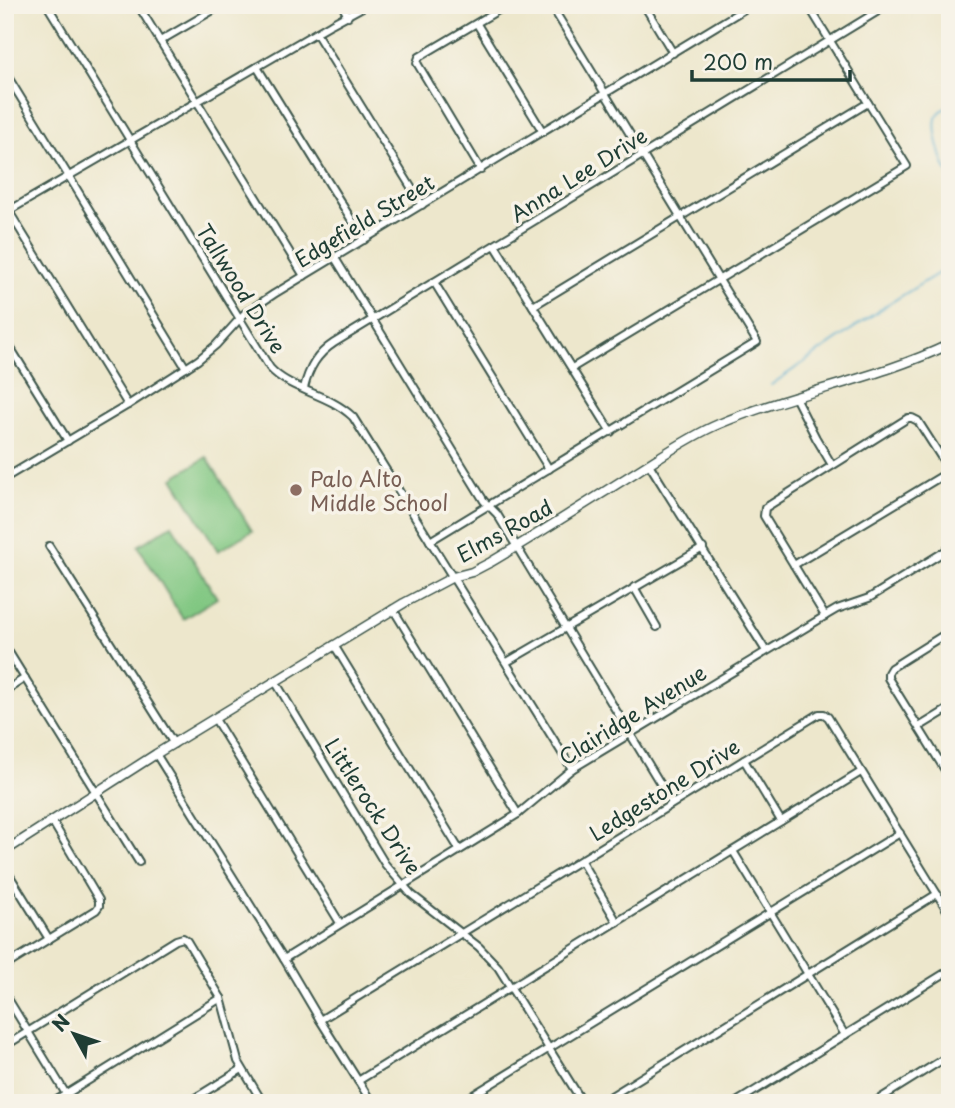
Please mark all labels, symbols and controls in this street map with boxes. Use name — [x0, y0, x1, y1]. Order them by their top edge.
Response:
scale bar — [692, 38, 850, 82]
text: 200 m — [703, 45, 773, 77]
street label: Anna Lee Drive — [503, 119, 653, 229]
street label: Edgefield Street — [288, 166, 440, 274]
street label: Tallwood Drive — [189, 217, 295, 359]
place label: Palo Alto Middle School — [310, 462, 448, 518]
marker: Palo Alto Middle School — [288, 482, 304, 498]
street label: Elms Road — [450, 490, 558, 570]
street label: Clairidge Avenue — [552, 656, 712, 772]
street label: Ledgestone Drive — [582, 730, 746, 848]
street label: Littlerock Drive — [318, 731, 430, 881]
north arrow — [38, 1000, 108, 1070]
text: N — [45, 1008, 76, 1037]

